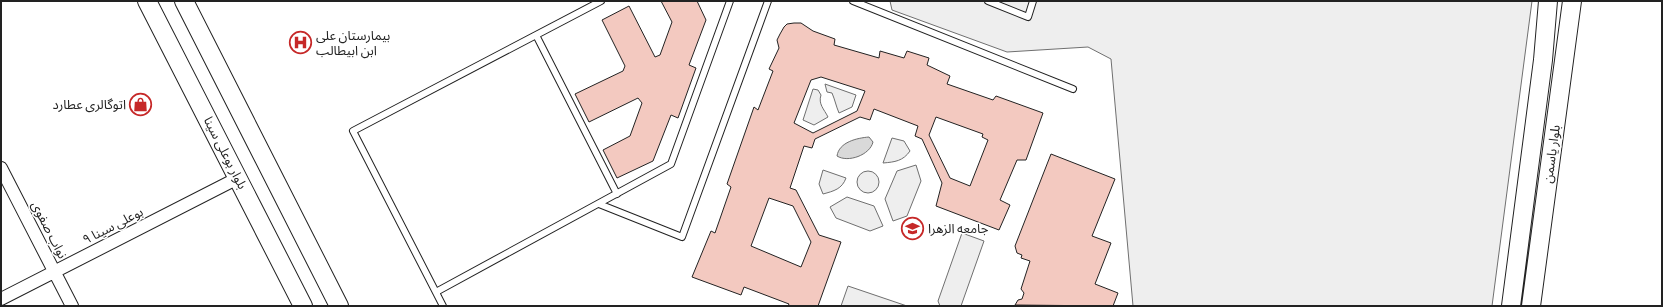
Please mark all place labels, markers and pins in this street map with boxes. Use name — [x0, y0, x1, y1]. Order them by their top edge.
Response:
place label: بیمارستان علی ابن ابیطالب — [316, 27, 390, 60]
hospital icon: بیمارستان علی ابن ابیطالب — [287, 30, 313, 56]
shop icon: اتوگالری عطارد — [128, 92, 154, 118]
place label: اتوگالری عطارد — [53, 96, 126, 114]
school or university icon: جامعه الزهرا — [900, 216, 926, 242]
place label: جامعه الزهرا — [928, 220, 989, 238]

